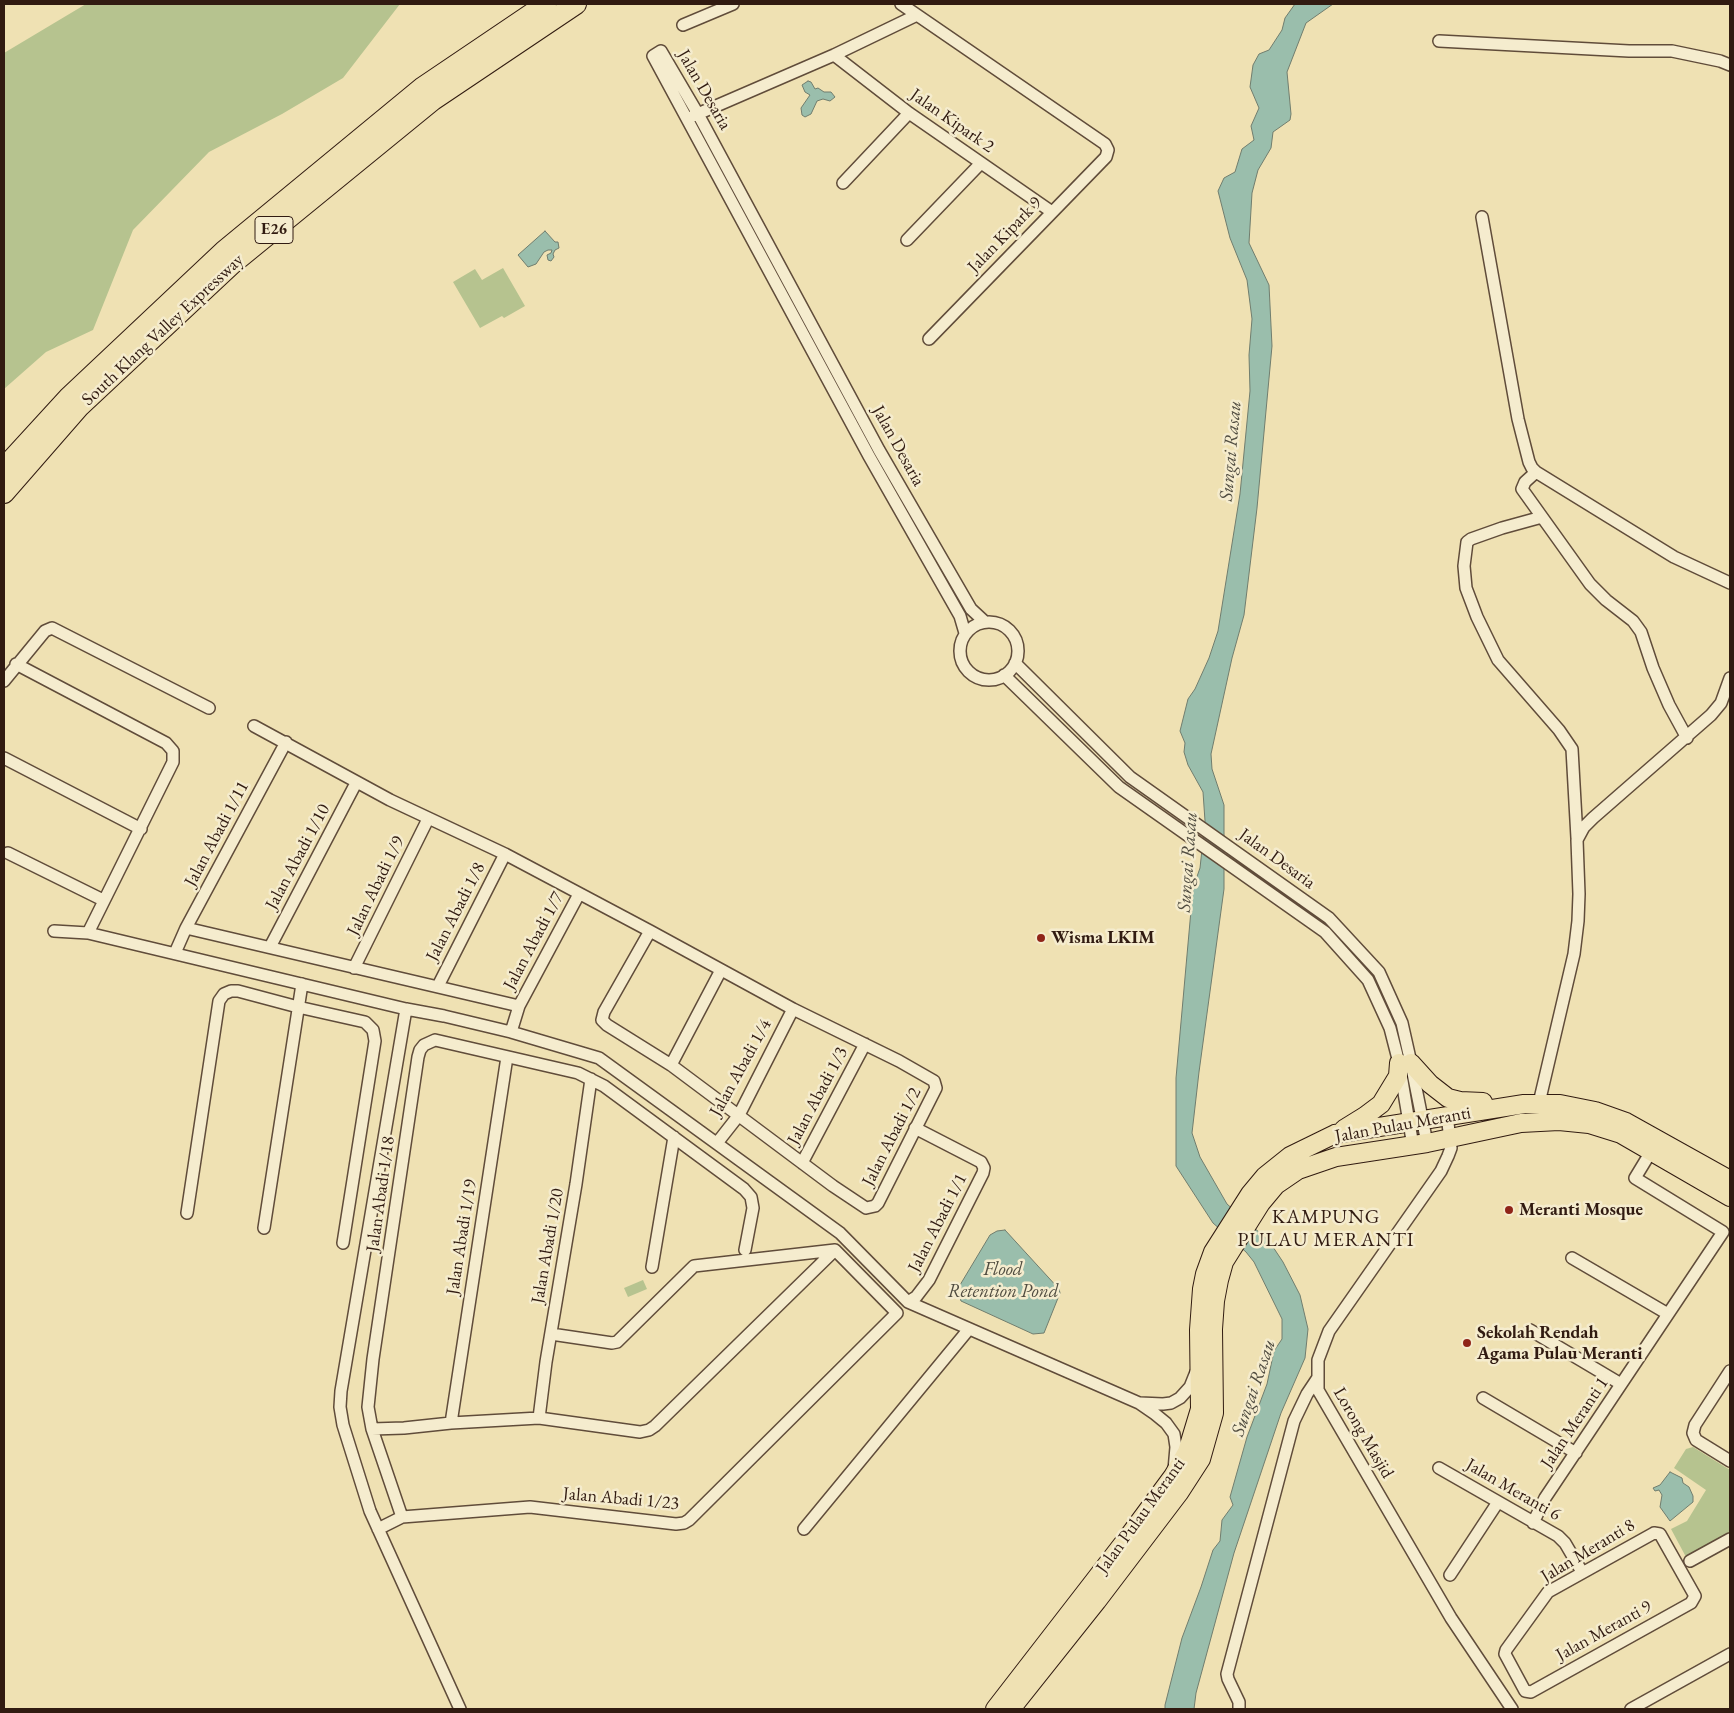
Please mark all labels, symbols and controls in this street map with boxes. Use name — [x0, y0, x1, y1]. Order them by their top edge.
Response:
street label: Jalan Desaria — [672, 46, 736, 134]
street label: Jalan Kipark 2 — [906, 84, 998, 158]
street label: Jalan Kipark 9 — [963, 192, 1047, 278]
road number: E26 — [255, 216, 293, 244]
street label: South Klang Valley Expressway — [78, 249, 248, 411]
water label: Sungai Rasau — [1215, 400, 1247, 502]
street label: Jalan Desaria — [867, 402, 929, 490]
street label: Jalan Abadi 1/11 — [180, 777, 254, 891]
street label: Jalan Abadi 1/10 — [261, 800, 335, 914]
water label: Sungai Rasau — [1173, 811, 1203, 913]
street label: Jalan Desaria — [1235, 824, 1319, 894]
street label: Jalan Abadi 1/9 — [343, 833, 409, 939]
street label: Jalan Abadi 1/8 — [422, 859, 490, 965]
street label: Jalan Abadi 1/7 — [499, 888, 569, 994]
place label: Wisma LKIM — [1051, 927, 1155, 949]
marker: Wisma LKIM — [1035, 932, 1047, 944]
street label: Jalan Abadi 1/4 — [705, 1016, 777, 1120]
street label: Jalan Abadi 1/3 — [783, 1043, 853, 1149]
street label: Jalan Abadi 1/2 — [858, 1084, 926, 1190]
street label: Jalan Pulau Meranti — [1333, 1102, 1473, 1148]
street label: Jalan Abadi 1/18 — [362, 1135, 400, 1253]
street label: Jalan Abadi 1/1 — [904, 1170, 972, 1276]
street label: Jalan Abadi 1/19 — [442, 1178, 482, 1296]
street label: Jalan Abadi 1/20 — [527, 1187, 569, 1305]
place label: Meranti Mosque — [1519, 1199, 1643, 1221]
marker: Meranti Mosque — [1503, 1204, 1515, 1216]
district label: KAMPUNG PULAU MERANTI — [1236, 1206, 1416, 1253]
water label: Flood Retention Pond — [947, 1259, 1059, 1303]
place label: Sekolah Rendah Agama Pulau Meranti — [1477, 1322, 1643, 1365]
water label: Sungai Rasau — [1227, 1337, 1281, 1439]
marker: Sekolah Rendah Agama Pulau Meranti — [1461, 1337, 1473, 1349]
street label: Jalan Meranti 1 — [1536, 1373, 1614, 1473]
street label: Lorong Masjid — [1328, 1384, 1398, 1482]
street label: Jalan Pulau Meranti — [1092, 1454, 1190, 1578]
street label: Jalan Meranti 6 — [1462, 1454, 1564, 1526]
street label: Jalan Abadi 1/23 — [562, 1483, 680, 1515]
street label: Jalan Meranti 8 — [1537, 1515, 1639, 1587]
street label: Jalan Meranti 9 — [1553, 1596, 1655, 1666]

